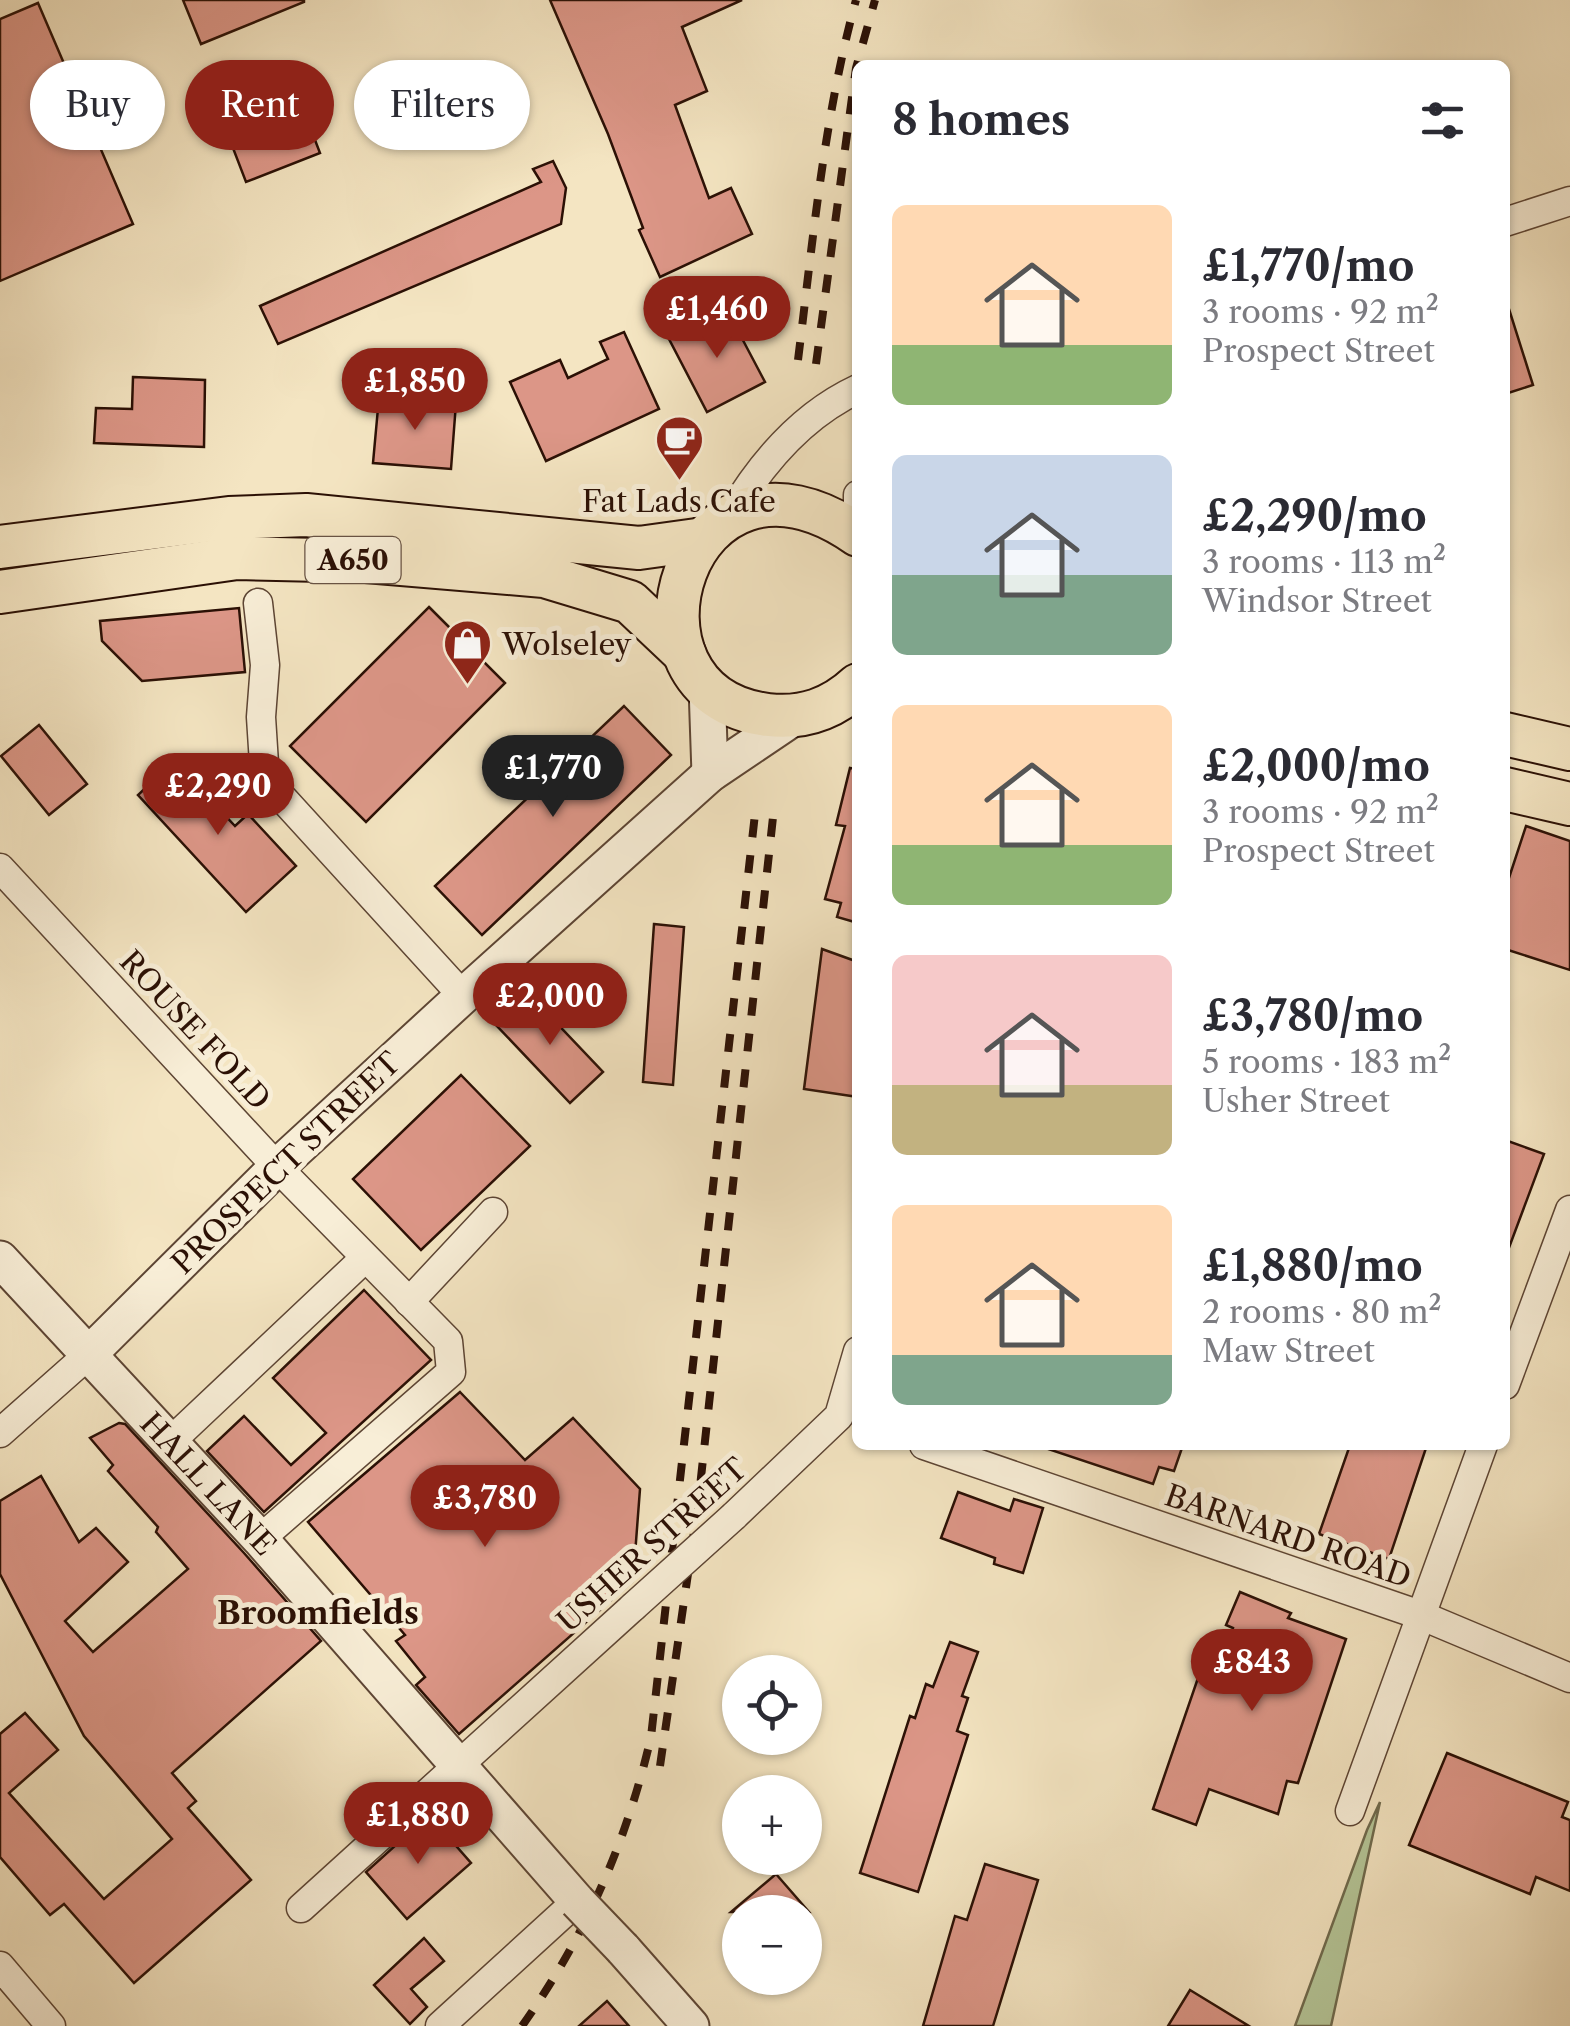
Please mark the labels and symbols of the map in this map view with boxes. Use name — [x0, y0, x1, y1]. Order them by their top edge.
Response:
pin: £1,460 — [636, 276, 798, 361]
pin: £1,850 — [334, 348, 496, 433]
cafe icon: Fat Lads Cafe — [653, 414, 705, 482]
place label: Fat Lads Cafe — [582, 483, 776, 520]
road number: A650 — [306, 537, 400, 583]
shop icon: Wolseley — [441, 618, 493, 686]
place label: Wolseley — [501, 626, 632, 663]
pin: £1,770 — [472, 735, 634, 820]
pin: £2,290 — [137, 753, 299, 838]
street label: ROUSE FOLD — [112, 943, 278, 1117]
pin: £2,000 — [469, 963, 631, 1048]
street label: PROSPECT STREET — [164, 1044, 408, 1282]
street label: HALL LANE — [132, 1405, 284, 1563]
street label: USHER STREET — [550, 1450, 755, 1640]
pin: £3,780 — [404, 1465, 566, 1550]
street label: BARNARD ROAD — [1160, 1477, 1416, 1595]
district label: Broomfields — [217, 1593, 419, 1632]
pin: £843 — [1193, 1629, 1311, 1714]
pin: £1,880 — [337, 1782, 499, 1867]

